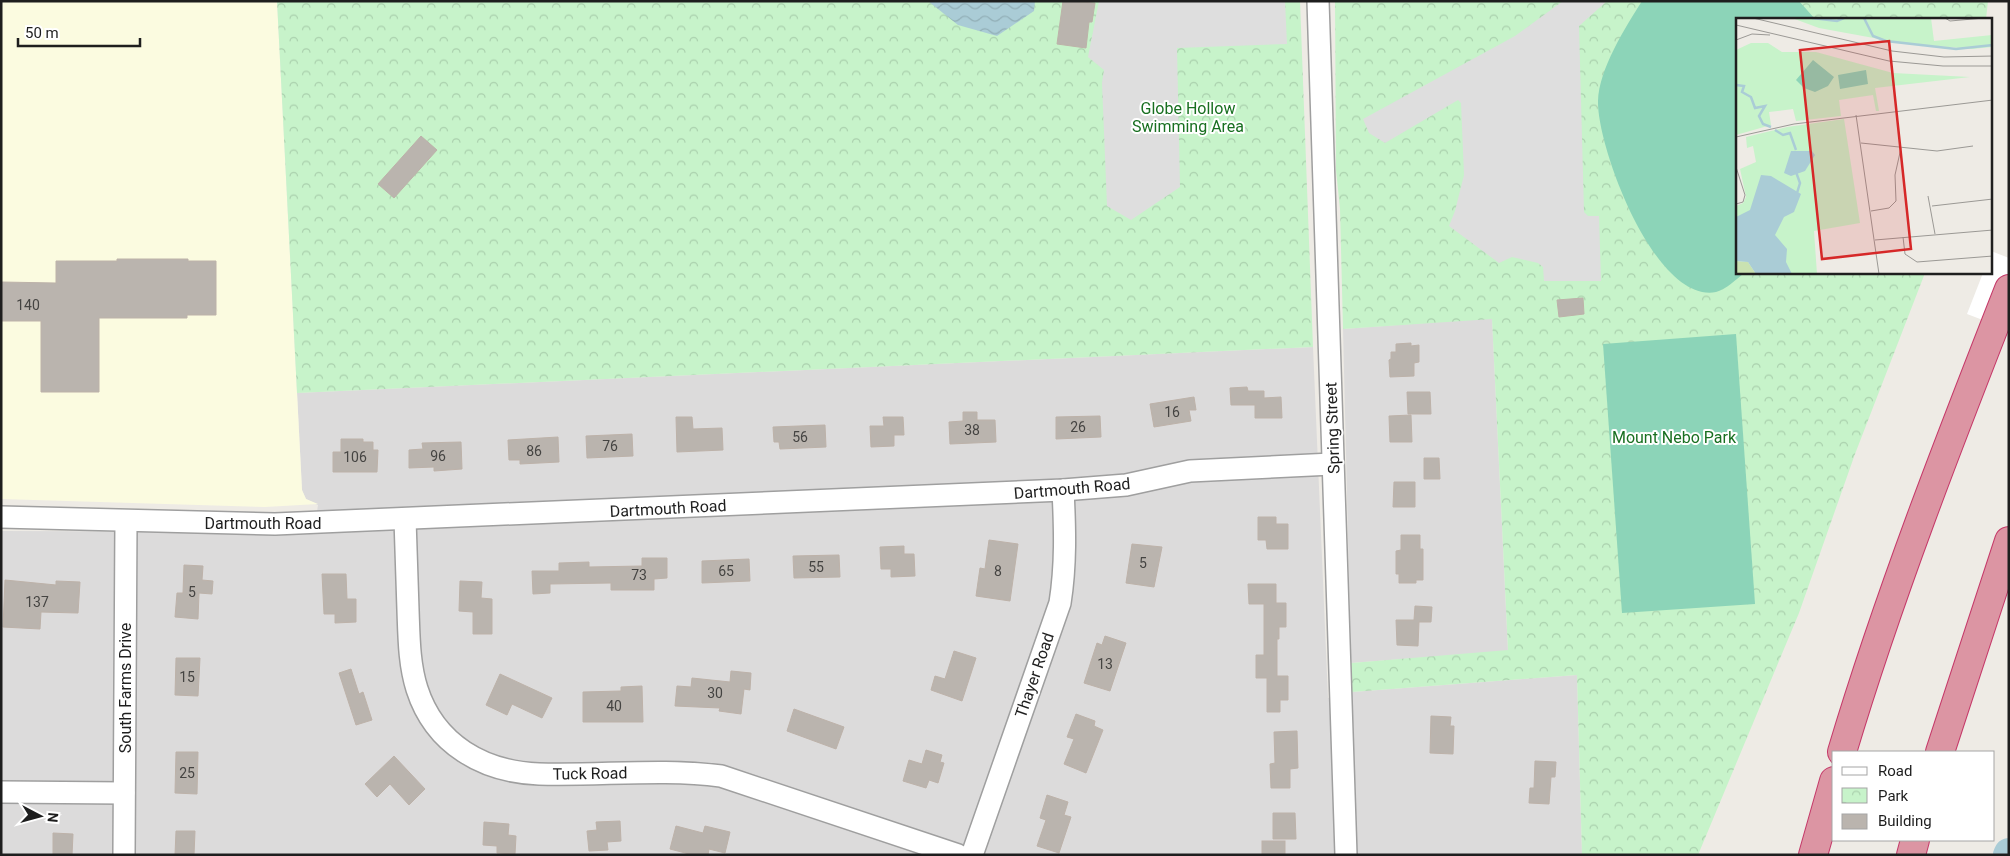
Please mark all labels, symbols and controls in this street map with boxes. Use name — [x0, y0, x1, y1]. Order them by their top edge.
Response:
scale bar — [18, 15, 140, 47]
inset map — [1736, 18, 1992, 274]
text: 50 m — [25, 24, 59, 42]
park label: Globe Hollow Swimming Area — [1132, 99, 1244, 136]
house number: 140 — [16, 297, 40, 313]
street label: Spring Street — [1321, 382, 1344, 474]
house number: 16 — [1164, 404, 1180, 420]
house number: 26 — [1070, 419, 1086, 435]
house number: 38 — [964, 422, 980, 438]
park label: Mount Nebo Park — [1612, 428, 1737, 447]
house number: 56 — [792, 429, 808, 445]
house number: 76 — [602, 438, 618, 454]
house number: 86 — [526, 443, 542, 459]
house number: 96 — [430, 448, 446, 464]
house number: 106 — [343, 449, 367, 465]
street label: Dartmouth Road — [1013, 474, 1131, 503]
street label: Dartmouth Road — [609, 496, 727, 521]
street label: Dartmouth Road — [205, 514, 321, 533]
house number: 5 — [1139, 555, 1147, 571]
house number: 55 — [808, 559, 824, 575]
house number: 65 — [718, 563, 734, 579]
house number: 8 — [994, 563, 1002, 579]
house number: 73 — [631, 567, 647, 583]
house number: 5 — [188, 584, 196, 600]
house number: 137 — [25, 594, 49, 610]
street label: South Farms Drive — [116, 623, 135, 753]
street label: Thayer Road — [1011, 630, 1058, 720]
house number: 13 — [1097, 656, 1113, 672]
house number: 15 — [179, 669, 195, 685]
house number: 30 — [707, 685, 723, 701]
house number: 40 — [606, 698, 622, 714]
legend — [1832, 751, 1995, 841]
text: Road — [1878, 762, 1912, 780]
street label: Tuck Road — [552, 763, 628, 784]
house number: 25 — [179, 765, 195, 781]
text: Park — [1878, 787, 1909, 805]
north arrow — [15, 791, 65, 841]
text: N — [44, 812, 61, 823]
text: Building — [1878, 812, 1932, 830]

